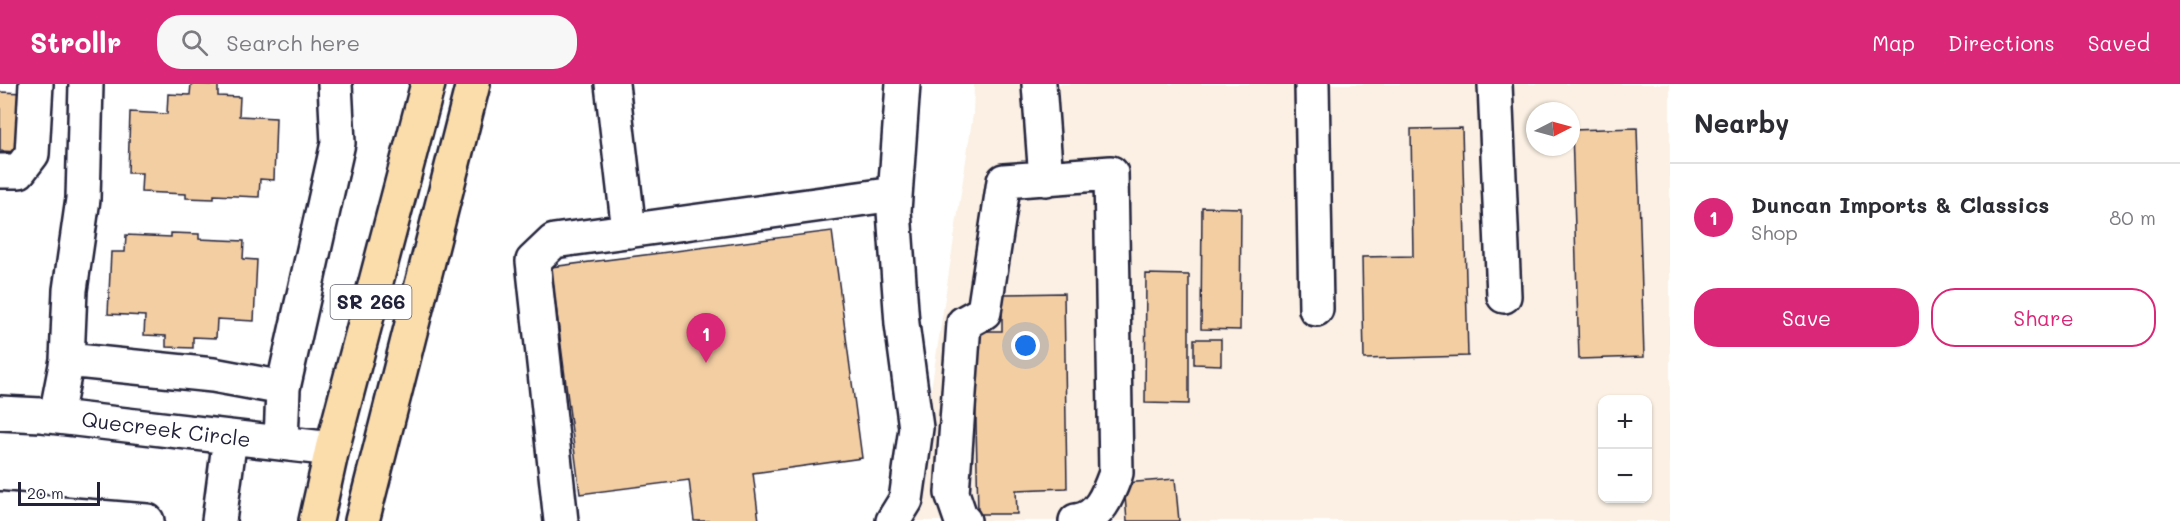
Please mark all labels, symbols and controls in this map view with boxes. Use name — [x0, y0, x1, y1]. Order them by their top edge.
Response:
search box — [157, 15, 577, 69]
text: Strollr — [30, 24, 121, 60]
icon: search — [178, 26, 211, 59]
text: Search here — [226, 28, 360, 57]
text: Map — [1872, 29, 1915, 56]
text: Directions — [1948, 29, 2055, 56]
text: Saved — [2088, 29, 2150, 56]
north arrow — [1526, 102, 1580, 156]
text: Nearby — [1694, 106, 1789, 140]
text: Duncan Imports & Classics — [1751, 190, 2049, 219]
text: 1 — [1709, 204, 1718, 230]
text: 80 m — [2109, 204, 2156, 230]
text: Shop — [1751, 219, 1798, 245]
road number: SR 266 — [330, 285, 412, 319]
button: Save — [1694, 288, 1919, 347]
button: Share — [1931, 288, 2156, 347]
pin: 1 — [686, 314, 726, 363]
your location — [1011, 331, 1040, 360]
map controls — [1598, 395, 1652, 503]
button: + — [1598, 395, 1652, 449]
street label: Quecreek Circle — [80, 405, 252, 452]
button: − — [1598, 449, 1652, 503]
scale bar — [18, 479, 100, 506]
text: 20 m — [27, 482, 64, 503]

